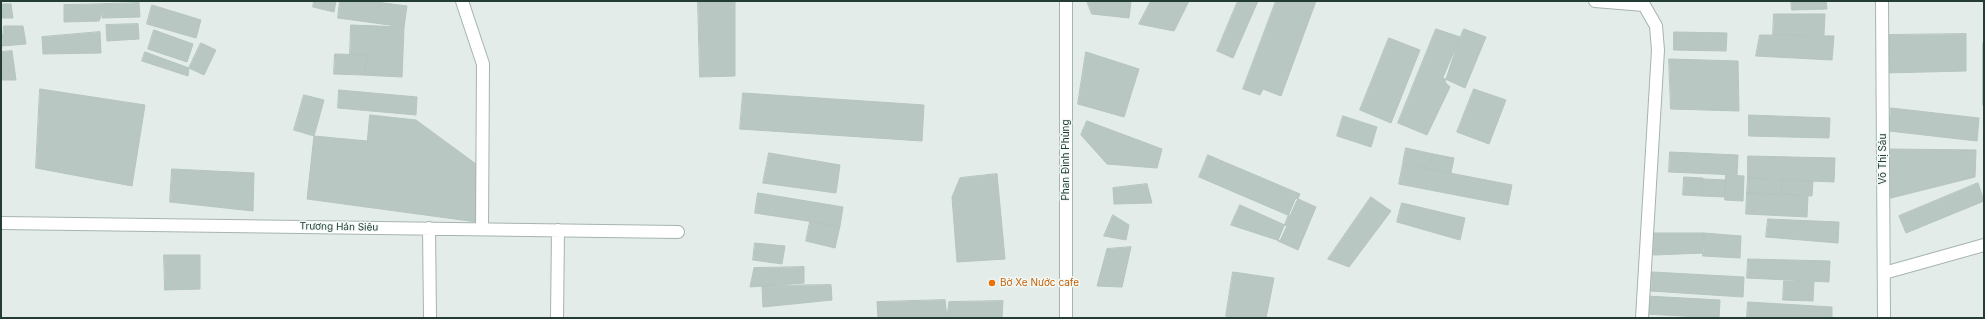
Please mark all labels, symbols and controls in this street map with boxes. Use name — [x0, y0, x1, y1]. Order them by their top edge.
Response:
street label: Phan Đình Phùng — [1060, 119, 1072, 201]
street label: Võ Thị Sáu — [1877, 134, 1889, 184]
street label: Trương Hán Siêu — [300, 220, 378, 234]
place label: Bờ Xe Nước cafe — [1000, 277, 1079, 289]
marker: Bờ Xe Nước cafe — [987, 278, 997, 288]

